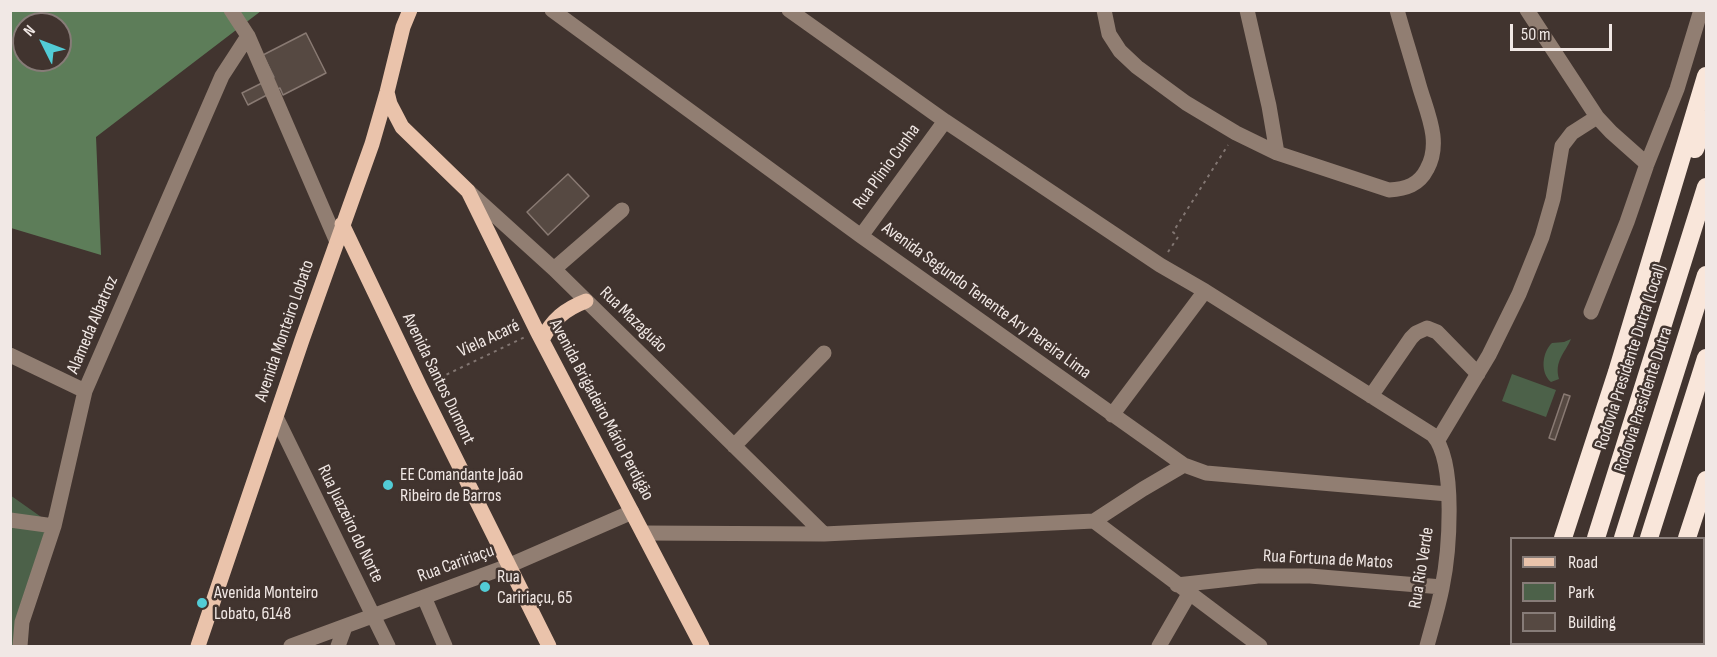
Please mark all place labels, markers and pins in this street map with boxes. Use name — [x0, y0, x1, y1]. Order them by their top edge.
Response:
place label: EE Comandante João Ribeiro de Barros — [400, 464, 523, 506]
marker: EE Comandante João Ribeiro de Barros — [381, 478, 395, 492]
place label: Rua Caririaçu, 65 — [497, 566, 572, 608]
marker: Rua Caririaçu, 65 — [478, 580, 492, 594]
place label: Avenida Monteiro Lobato, 6148 — [214, 582, 318, 624]
marker: Avenida Monteiro Lobato, 6148 — [195, 596, 209, 610]

